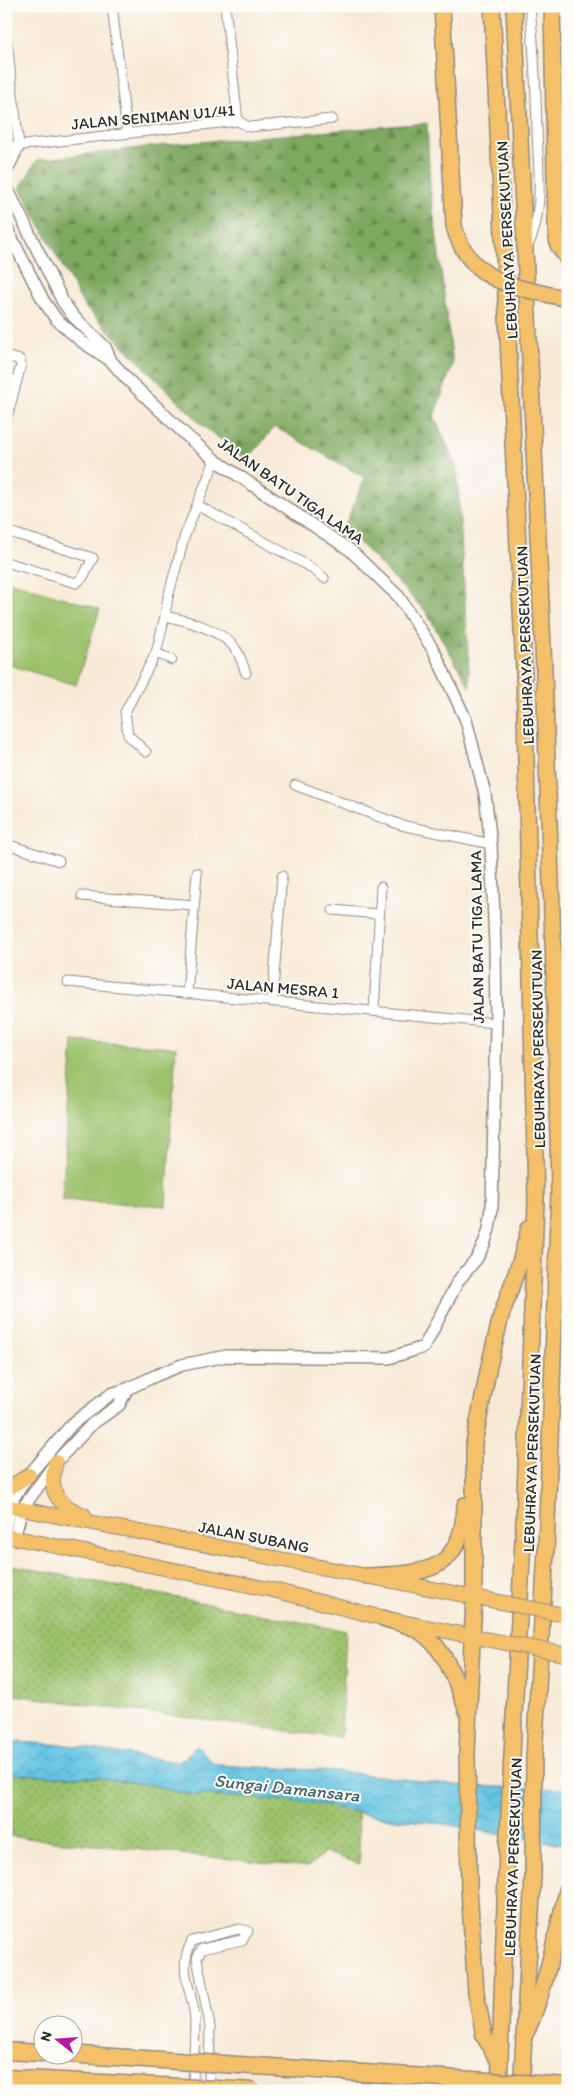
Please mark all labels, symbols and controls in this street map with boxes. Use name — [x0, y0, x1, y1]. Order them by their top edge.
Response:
street label: JALAN SENIMAN U1/41 — [70, 100, 236, 134]
street label: LEBUHRAYA PERSEKUTUAN — [492, 140, 522, 340]
street label: JALAN BATU TIGA LAMA — [215, 434, 367, 548]
street label: LEBUHRAYA PERSEKUTUAN — [512, 545, 538, 745]
street label: JALAN BATU TIGA LAMA — [466, 850, 488, 1024]
street label: LEBUHRAYA PERSEKUTUAN — [527, 949, 549, 1149]
street label: JALAN MESRA 1 — [226, 974, 340, 1002]
street label: LEBUHRAYA PERSEKUTUAN — [519, 1353, 545, 1553]
street label: JALAN SUBANG — [197, 1517, 311, 1557]
street label: LEBUHRAYA PERSEKUTUAN — [500, 1757, 526, 1957]
water label: Sungai Damansara — [213, 1769, 361, 1807]
north arrow — [32, 2014, 82, 2064]
text: N — [37, 2029, 56, 2043]

